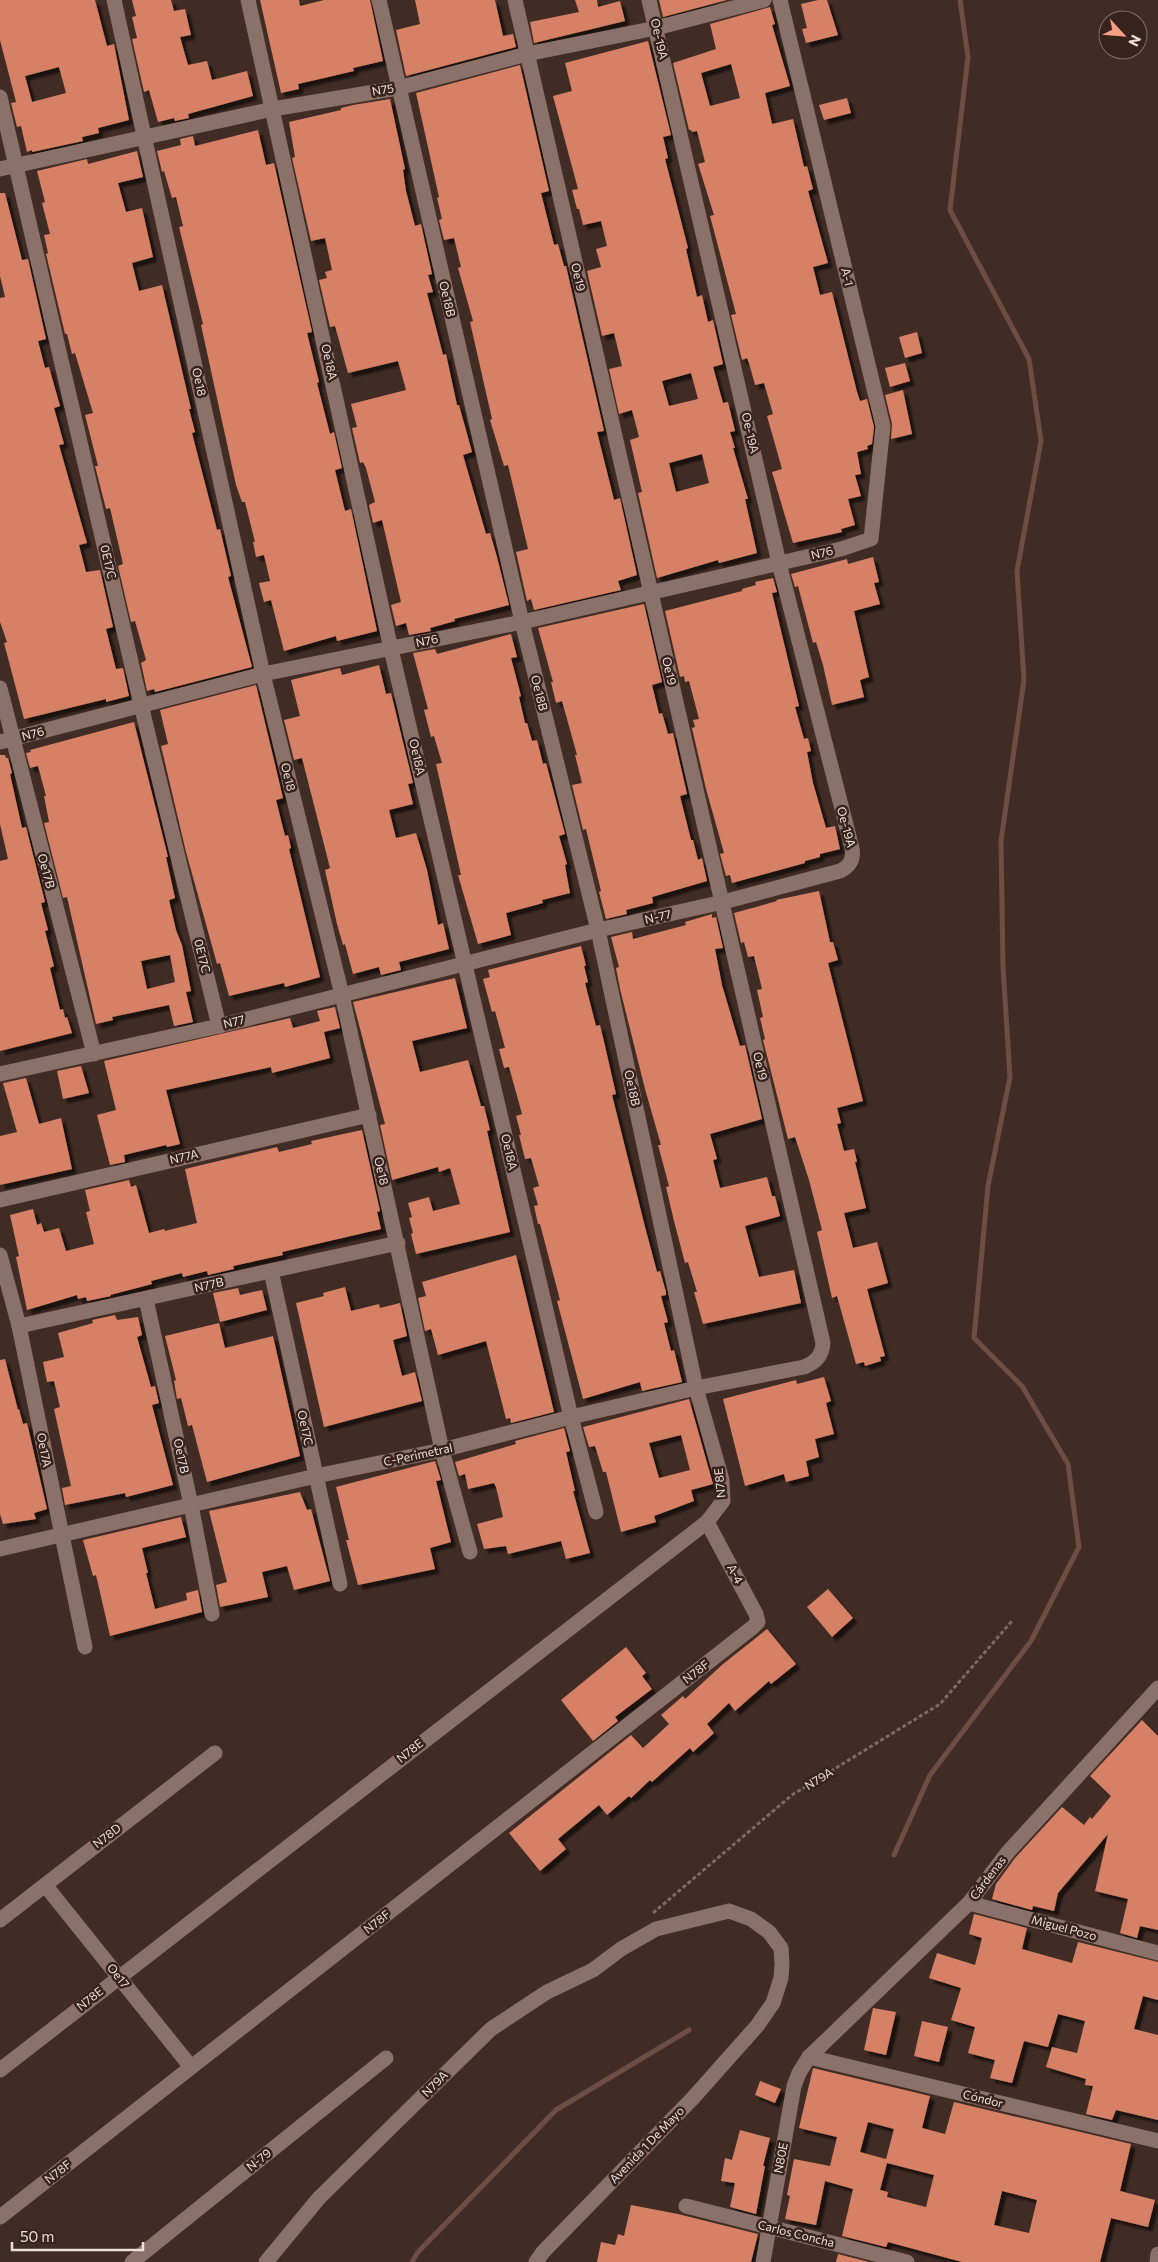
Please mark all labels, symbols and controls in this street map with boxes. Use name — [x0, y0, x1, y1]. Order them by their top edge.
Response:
north arrow — [1098, 10, 1148, 60]
street label: Oe-19A — [648, 17, 671, 61]
text: N — [1125, 32, 1145, 49]
street label: N75 — [371, 80, 395, 98]
street label: Oe19 — [569, 261, 589, 292]
street label: A-1 — [839, 266, 857, 287]
street label: Oe18B — [437, 280, 459, 318]
street label: Oe18A — [319, 342, 341, 381]
street label: Oe18 — [190, 366, 210, 397]
street label: Oe-19A — [739, 411, 762, 455]
street label: 0E17C — [98, 543, 120, 580]
street label: N76 — [809, 543, 834, 561]
street label: N76 — [414, 631, 439, 649]
street label: Oe19 — [660, 655, 680, 686]
street label: Oe18B — [529, 673, 551, 712]
street label: N76 — [20, 723, 45, 743]
street label: Oe18A — [407, 737, 429, 776]
street label: Oe18 — [279, 761, 299, 792]
street label: Oe-19A — [835, 805, 859, 849]
street label: Oe17B — [36, 852, 58, 890]
street label: N-77 — [643, 906, 672, 926]
street label: 0E17C — [192, 937, 214, 974]
street label: N77 — [222, 1012, 246, 1030]
street label: Oe19 — [751, 1050, 771, 1081]
street label: Oe18B — [622, 1069, 644, 1107]
street label: Oe18A — [499, 1132, 521, 1171]
street label: N77A — [168, 1146, 199, 1166]
street label: Oe18 — [372, 1155, 392, 1186]
street label: N77B — [193, 1274, 225, 1294]
street label: Oe17C — [295, 1409, 317, 1447]
street label: Oe17A — [35, 1431, 55, 1468]
street label: Oe17B — [171, 1437, 193, 1475]
street label: C-Perimetral — [382, 1440, 454, 1468]
street label: N78E — [710, 1468, 728, 1499]
street label: A-4 — [725, 1561, 747, 1586]
street label: N78F — [679, 1657, 711, 1686]
street label: N78E — [393, 1736, 425, 1765]
street label: N79A — [802, 1764, 835, 1792]
street label: N78D — [90, 1820, 123, 1850]
street label: Cárdenas — [966, 1853, 1008, 1902]
street label: N78F — [360, 1907, 392, 1936]
street label: Miguel Pozo — [1030, 1912, 1098, 1942]
street label: Oe17 — [105, 1960, 133, 1991]
street label: N78E — [73, 1984, 105, 2013]
street label: N79A — [419, 2068, 450, 2099]
street label: Cóndor — [962, 2086, 1005, 2110]
street label: Avenida 1 De Mayo — [606, 2103, 686, 2186]
street label: N80E — [770, 2141, 790, 2175]
street label: N-79 — [243, 2145, 274, 2173]
street label: N78F — [41, 2157, 73, 2186]
street label: Carlos Concha — [756, 2217, 836, 2249]
scale bar — [12, 2220, 144, 2252]
text: 50 m — [20, 2227, 54, 2245]

